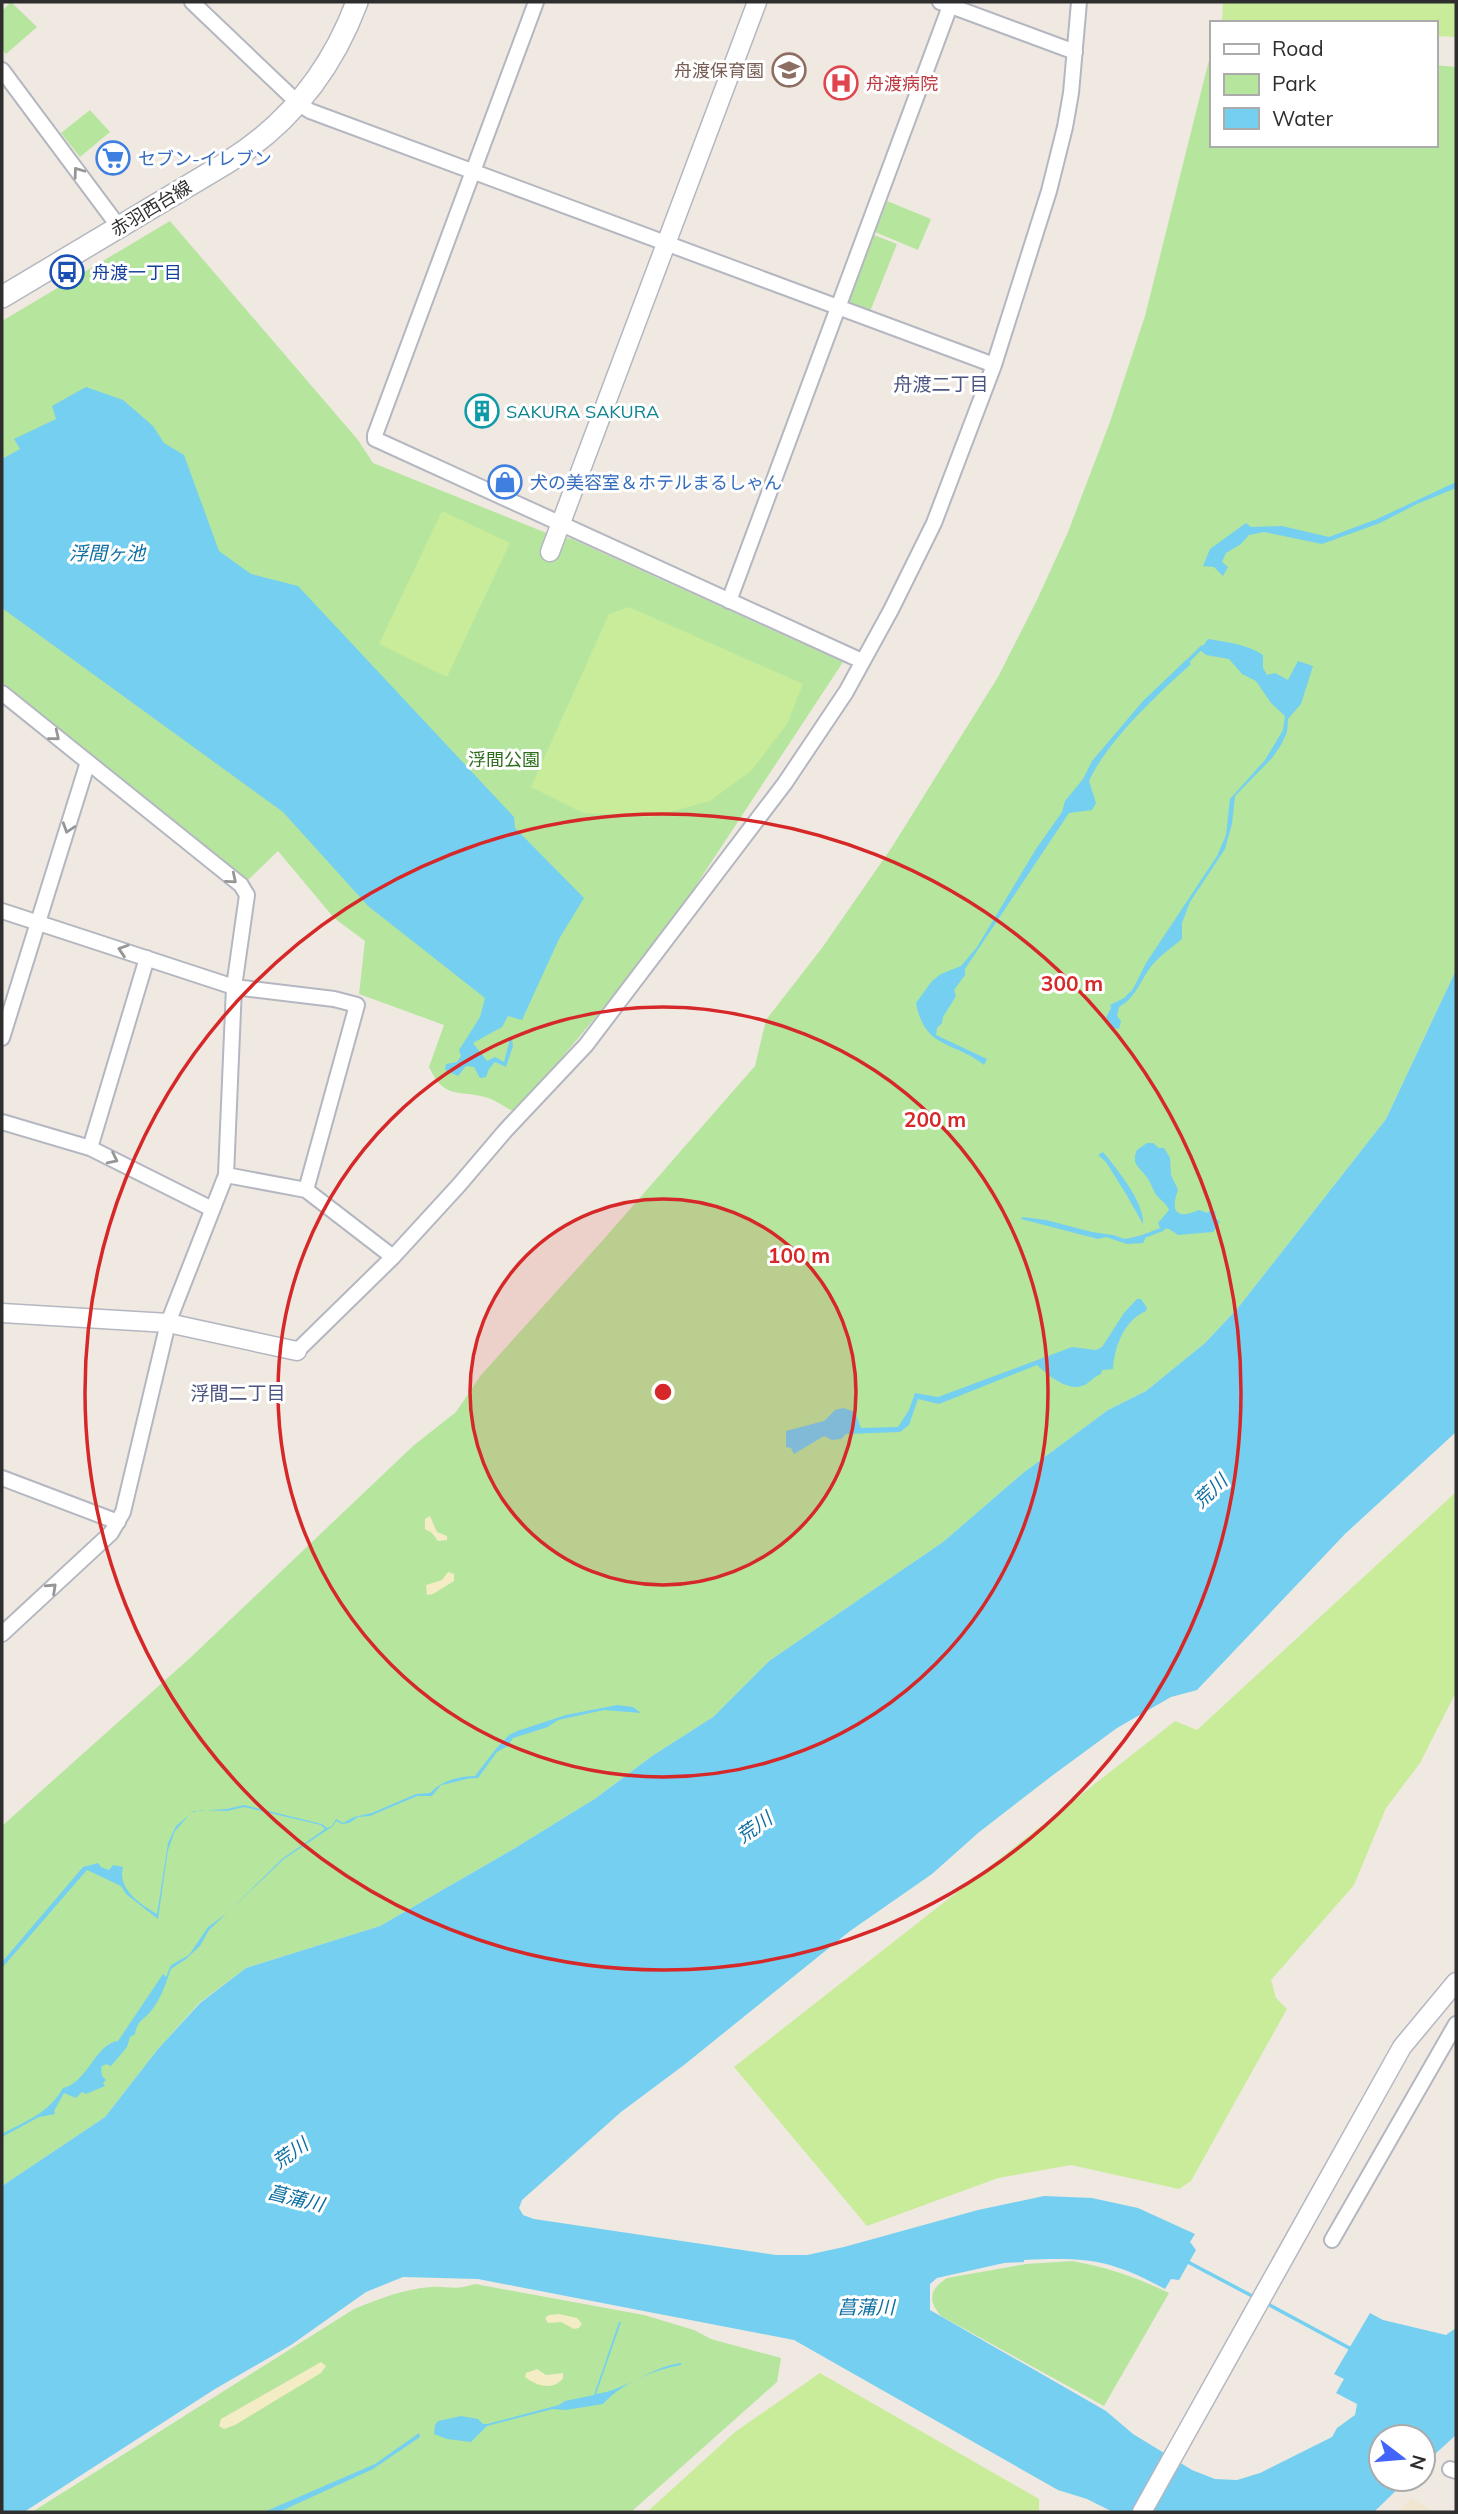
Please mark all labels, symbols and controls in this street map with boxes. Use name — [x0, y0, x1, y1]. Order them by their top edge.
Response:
legend — [1210, 21, 1437, 147]
text: Road — [1272, 35, 1323, 61]
school or university icon: 舟渡保育園 — [770, 51, 808, 89]
place label: 舟渡保育園 — [674, 59, 764, 82]
hospital icon: 舟渡病院 — [822, 64, 860, 102]
text: Park — [1272, 70, 1316, 96]
place label: 舟渡病院 — [866, 72, 938, 95]
text: Water — [1272, 105, 1333, 131]
supermarket icon: セブン-イレブン — [94, 139, 132, 177]
place label: セブン-イレブン — [138, 147, 272, 170]
one-way arrow — [74, 167, 87, 180]
street label: 赤羽西台線 — [107, 175, 195, 241]
bus stop icon: 舟渡一丁目 — [48, 253, 86, 291]
place label: 舟渡一丁目 — [92, 261, 182, 284]
district label: 舟渡二丁目 — [893, 372, 989, 396]
building icon: SAKURA SAKURA — [463, 392, 501, 430]
place label: SAKURA SAKURA — [506, 400, 659, 423]
shop icon: 犬の美容室＆ホテルまるしゃん — [486, 463, 524, 501]
place label: 犬の美容室＆ホテルまるしゃん — [530, 471, 782, 494]
water label: 浮間ヶ池 — [69, 541, 147, 565]
one-way arrow — [47, 728, 60, 740]
park label: 浮間公園 — [468, 748, 540, 771]
one-way arrow — [61, 821, 76, 833]
one-way arrow — [224, 870, 237, 883]
one-way arrow — [117, 944, 129, 959]
text: 300 m — [1041, 970, 1103, 996]
text: 200 m — [904, 1106, 966, 1132]
one-way arrow — [106, 1151, 118, 1165]
text: 100 m — [768, 1242, 830, 1268]
centre of rings — [651, 1380, 675, 1404]
district label: 浮間二丁目 — [190, 1381, 286, 1405]
water label: 荒川 — [1188, 1468, 1234, 1513]
one-way arrow — [44, 1584, 57, 1596]
water label: 荒川 — [732, 1805, 778, 1848]
water label: 荒川 — [268, 2131, 314, 2174]
water label: 菖蒲川 — [265, 2179, 328, 2217]
water label: 菖蒲川 — [837, 2295, 896, 2319]
north arrow — [1367, 2423, 1437, 2493]
text: N — [1405, 2452, 1432, 2473]

